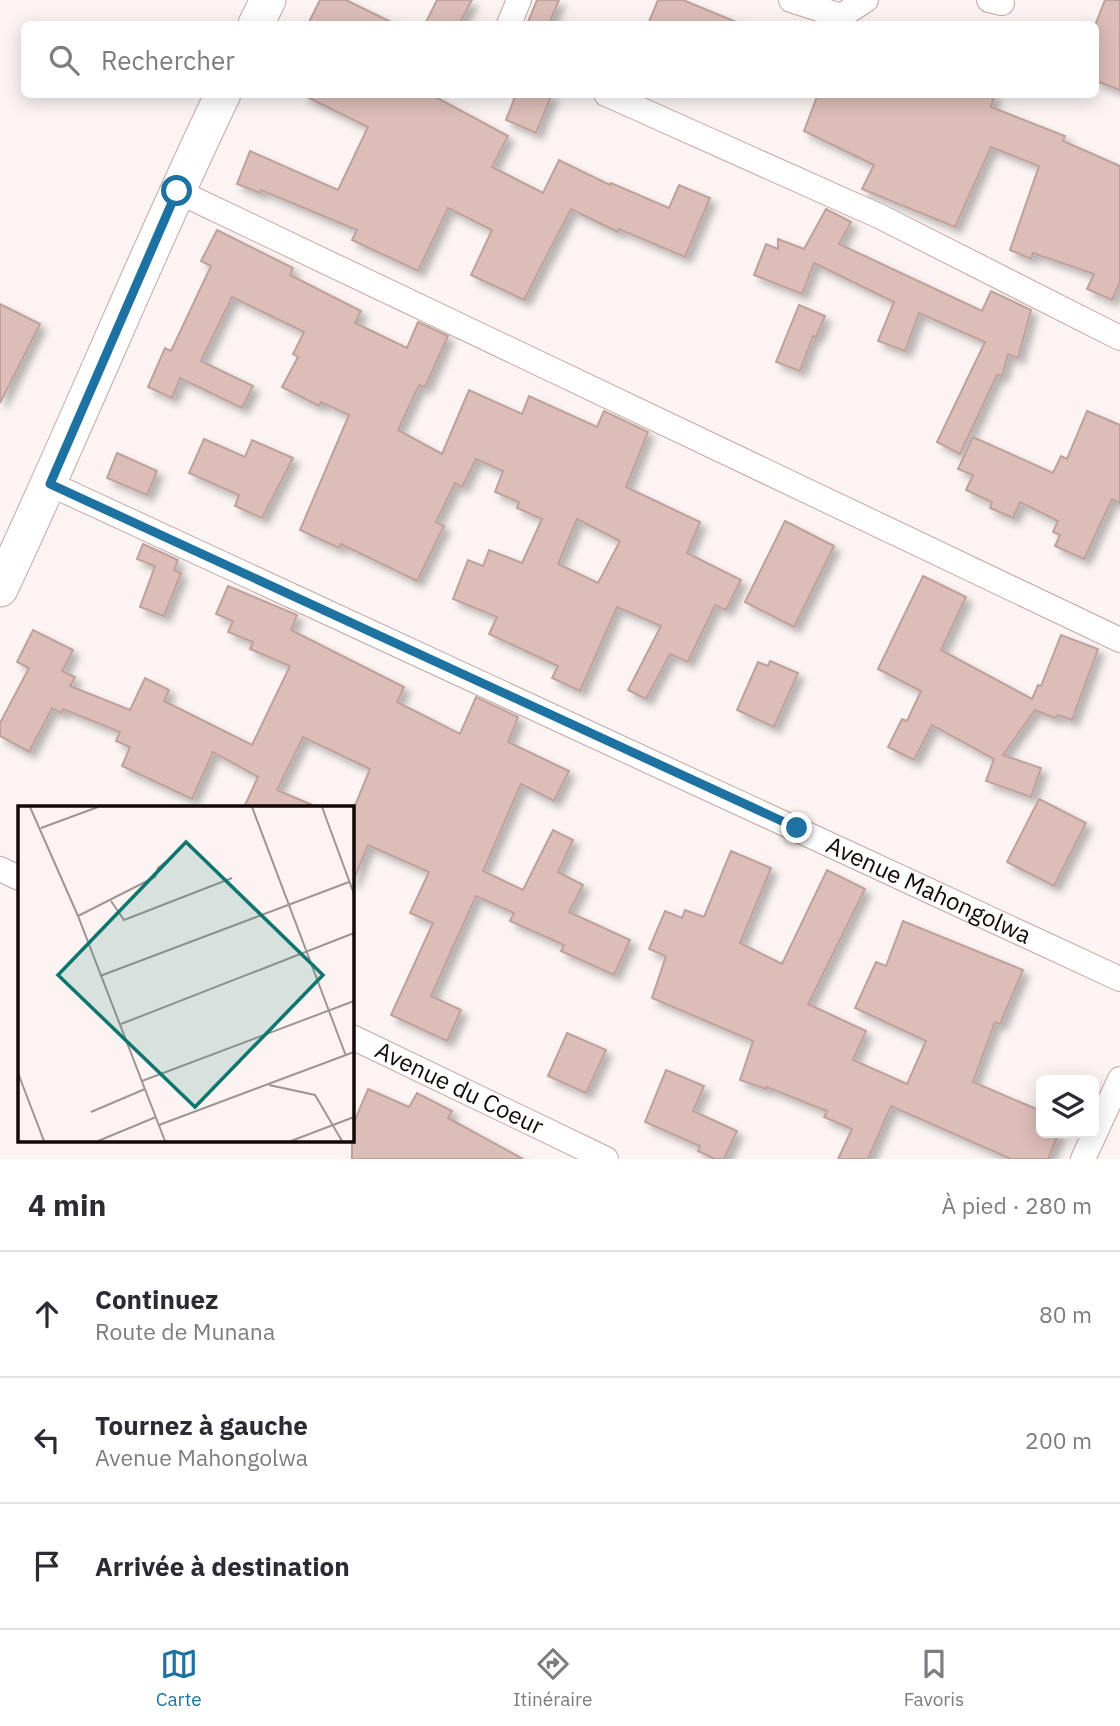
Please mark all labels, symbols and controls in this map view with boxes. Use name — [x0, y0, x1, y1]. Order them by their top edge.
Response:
search box — [21, 21, 1099, 98]
icon: search — [45, 41, 83, 79]
text: Rechercher — [101, 43, 235, 77]
route start — [161, 175, 192, 206]
inset map — [18, 806, 354, 1142]
route end — [781, 812, 812, 843]
street label: Avenue Mahongolwa — [821, 828, 1037, 951]
street label: Avenue du Coeur — [370, 1034, 549, 1142]
map controls — [1036, 1075, 1099, 1138]
button: layers — [1036, 1075, 1099, 1138]
text: 4 min — [28, 1185, 106, 1224]
text: À pied · 280 m — [942, 1190, 1092, 1220]
text: Continuez — [95, 1282, 218, 1316]
icon: ahead — [28, 1295, 66, 1333]
text: 80 m — [1039, 1299, 1092, 1329]
text: Route de Munana — [95, 1316, 275, 1346]
text: Tournez à gauche — [95, 1408, 308, 1442]
icon: left — [28, 1421, 66, 1459]
text: 200 m — [1025, 1425, 1092, 1455]
text: Avenue Mahongolwa — [95, 1442, 308, 1472]
icon: arrive — [28, 1547, 66, 1585]
text: Arrivée à destination — [95, 1549, 350, 1583]
tab: Carte — [156, 1645, 202, 1711]
tab: Itinéraire — [513, 1645, 592, 1711]
tab: Favoris — [904, 1645, 964, 1711]

